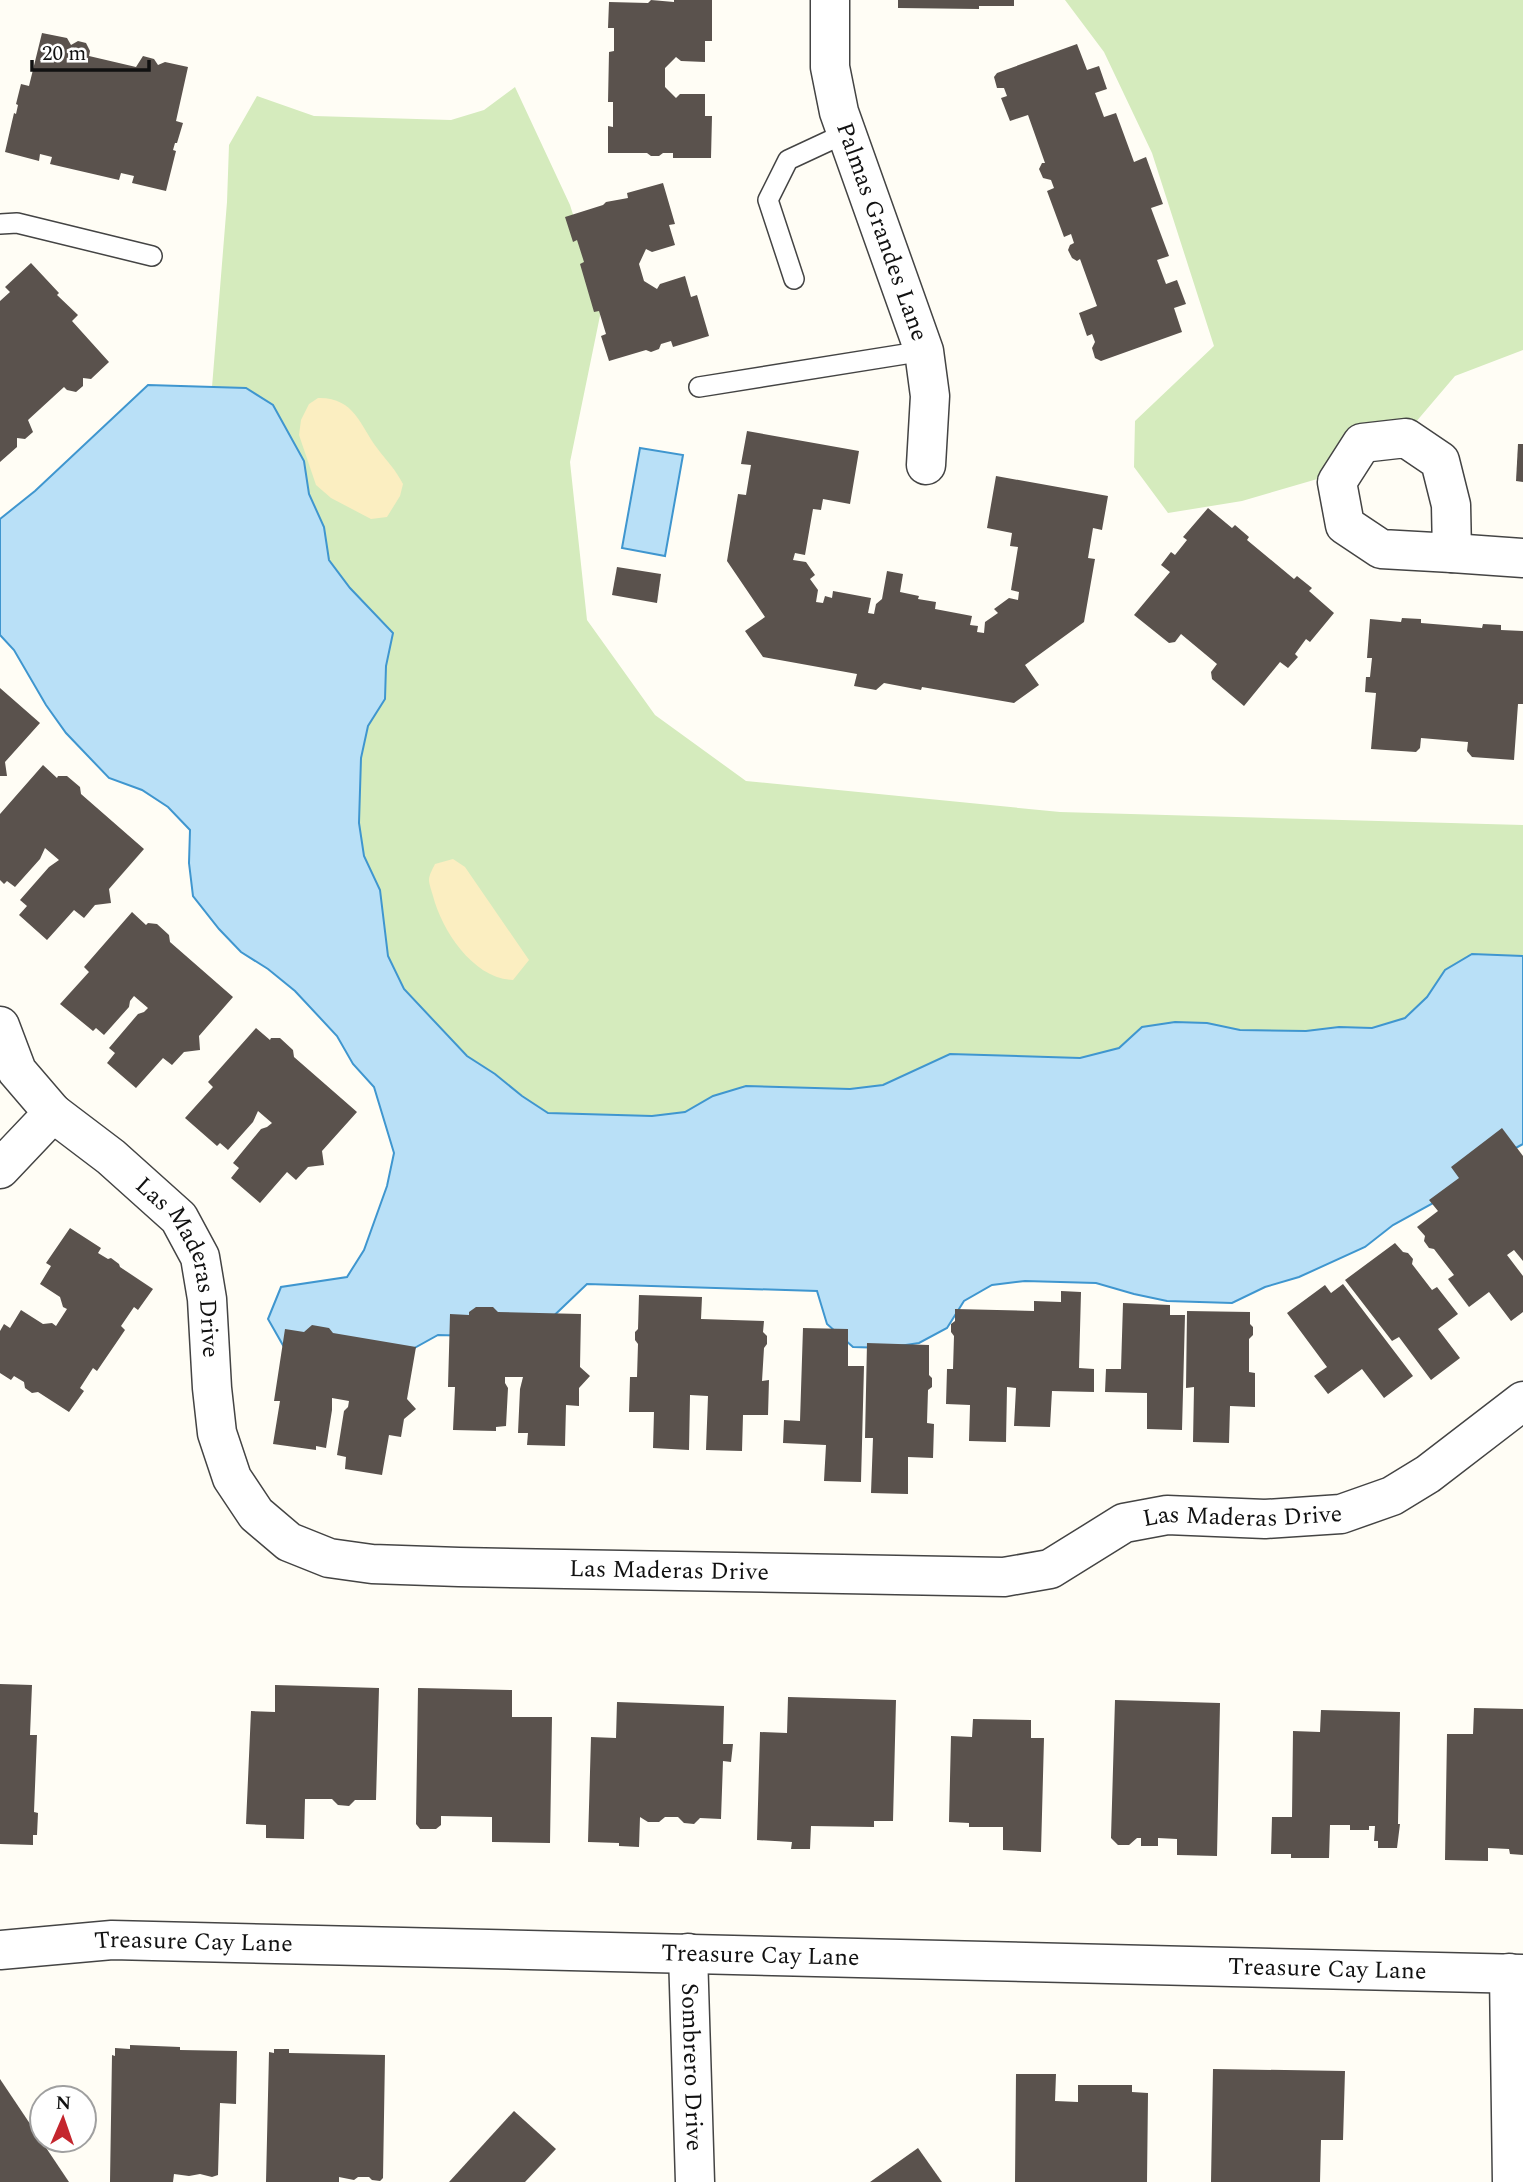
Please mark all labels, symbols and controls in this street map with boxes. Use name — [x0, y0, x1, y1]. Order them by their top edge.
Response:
scale bar — [32, 28, 149, 72]
text: 20 m — [42, 38, 86, 70]
street label: Palmas Grandes Lane — [826, 117, 937, 346]
street label: Las Maderas Drive — [127, 1168, 228, 1359]
street label: Las Maderas Drive — [1140, 1496, 1343, 1537]
street label: Las Maderas Drive — [569, 1551, 769, 1591]
street label: Treasure Cay Lane — [93, 1922, 293, 1962]
street label: Treasure Cay Lane — [661, 1935, 860, 1976]
street label: Treasure Cay Lane — [1227, 1949, 1427, 1990]
street label: Sombrero Drive — [671, 1982, 712, 2152]
north arrow — [28, 2084, 98, 2154]
text: N — [55, 2089, 72, 2118]

